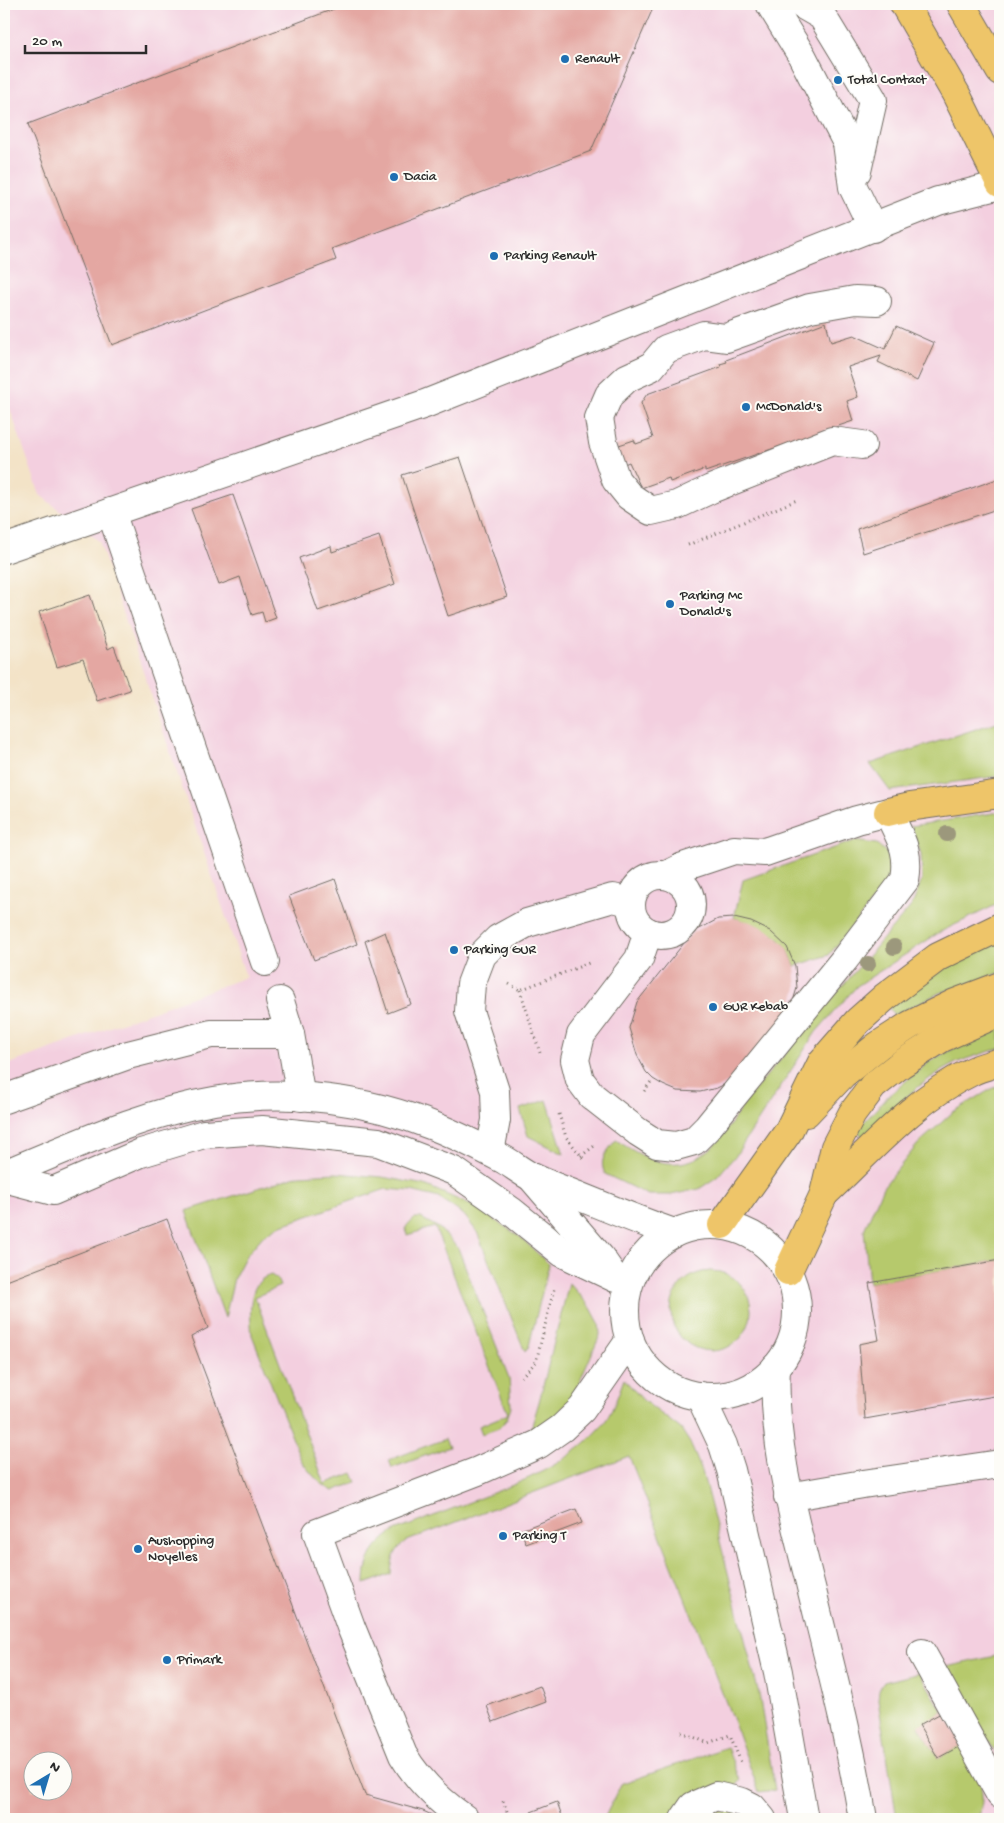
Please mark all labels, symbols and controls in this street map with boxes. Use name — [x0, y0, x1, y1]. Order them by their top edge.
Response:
scale bar — [25, 22, 146, 54]
text: 20 m — [32, 33, 62, 51]
place label: Renault — [575, 51, 621, 68]
marker: Renault — [559, 53, 571, 65]
place label: Total Contact — [847, 72, 927, 89]
marker: Total Contact — [832, 74, 844, 86]
place label: Dacia — [403, 169, 438, 186]
marker: Dacia — [388, 171, 400, 183]
place label: Parking Renault — [503, 248, 597, 265]
marker: Parking Renault — [488, 250, 500, 262]
place label: McDonald's — [756, 399, 822, 416]
marker: McDonald's — [740, 401, 752, 413]
place label: Parking Mc Donald's — [679, 588, 743, 621]
marker: Parking Mc Donald's — [664, 598, 676, 610]
place label: Parking GUR — [463, 942, 537, 959]
marker: Parking GUR — [448, 944, 460, 956]
place label: GUR Kebab — [723, 999, 789, 1016]
marker: GUR Kebab — [707, 1001, 719, 1013]
place label: Parking T — [512, 1528, 567, 1545]
marker: Parking T — [497, 1530, 509, 1542]
place label: Aushopping Noyelles — [148, 1533, 214, 1566]
marker: Aushopping Noyelles — [132, 1543, 144, 1555]
place label: Primark — [176, 1652, 223, 1669]
marker: Primark — [161, 1654, 173, 1666]
north arrow — [22, 1750, 72, 1800]
text: N — [46, 1758, 63, 1777]

